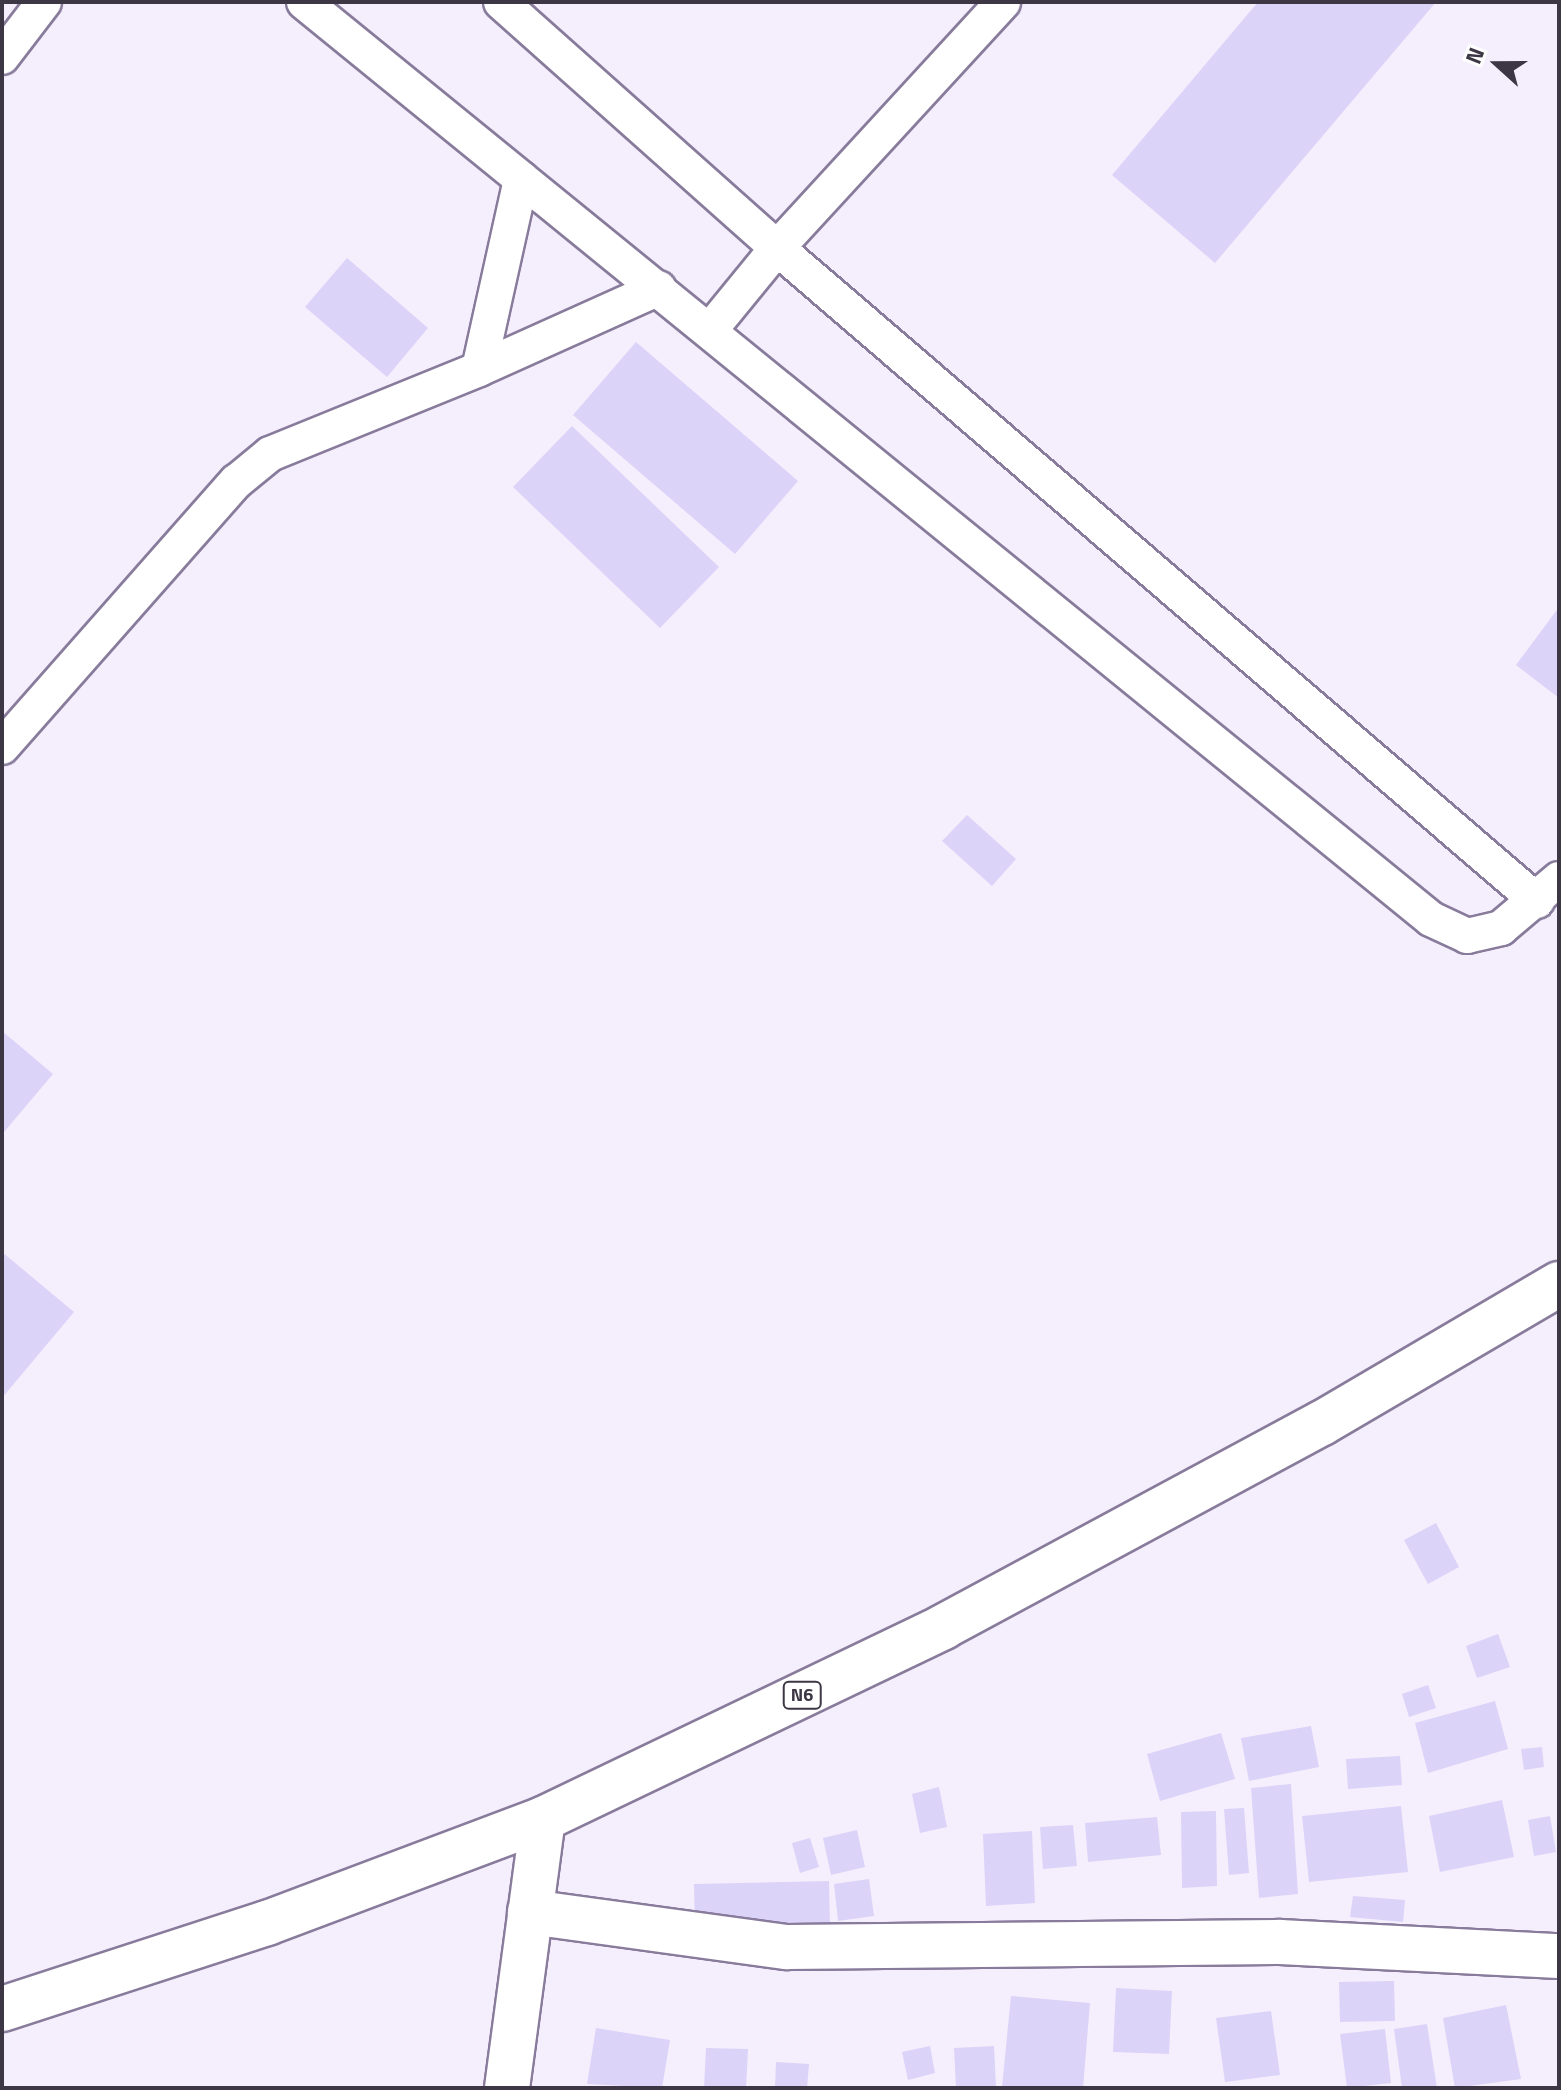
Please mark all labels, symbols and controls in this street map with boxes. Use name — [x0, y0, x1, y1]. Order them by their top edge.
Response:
north arrow — [1457, 24, 1537, 104]
text: N — [1456, 42, 1493, 69]
road number: N6 — [782, 1681, 822, 1709]

